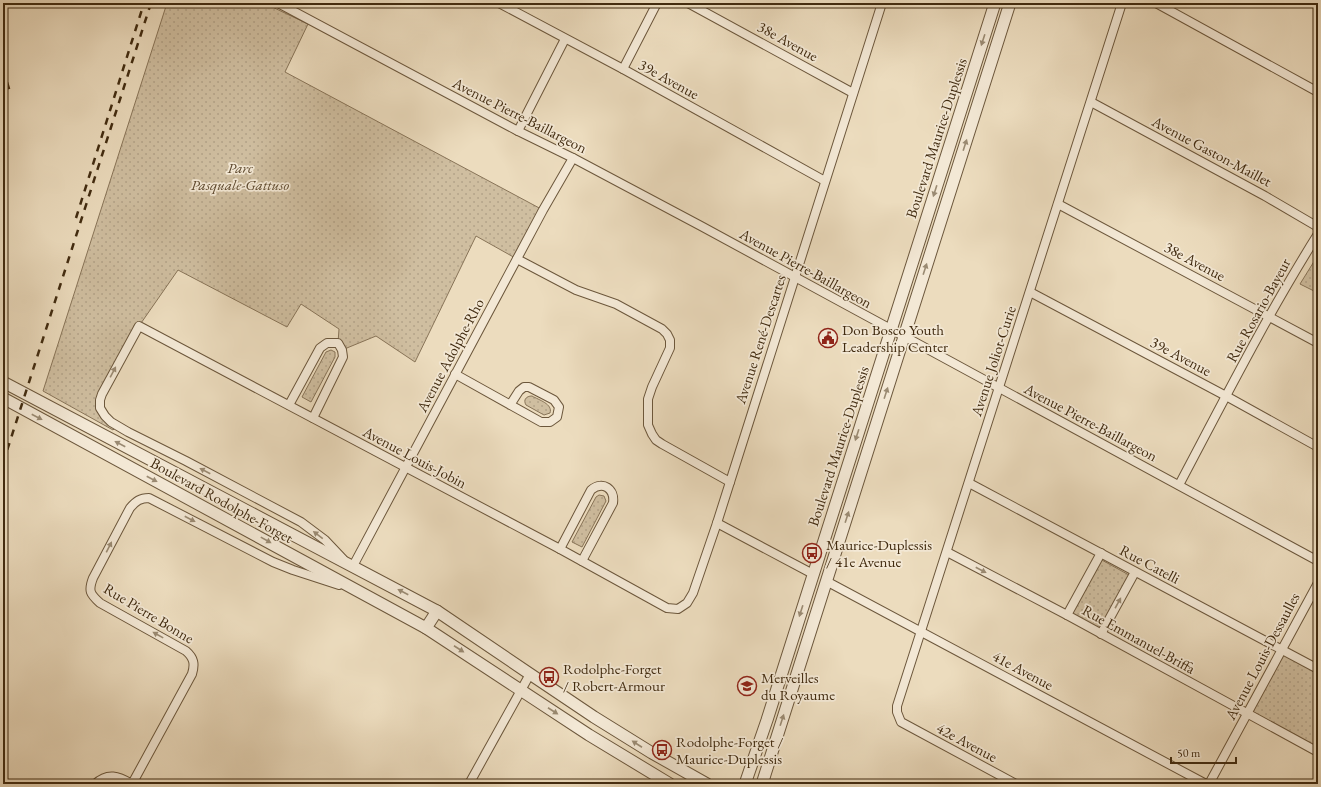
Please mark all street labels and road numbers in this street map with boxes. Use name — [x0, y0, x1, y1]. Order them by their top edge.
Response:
street label: 38e Avenue — [754, 17, 822, 65]
street label: 39e Avenue — [635, 55, 703, 103]
street label: Boulevard Maurice-Duplessis — [901, 55, 971, 221]
street label: Avenue Pierre-Baillargeon — [449, 72, 590, 157]
street label: Avenue Gaston-Maillet — [1148, 111, 1275, 191]
street label: Avenue Pierre-Baillargeon — [736, 223, 875, 312]
street label: 38e Avenue — [1161, 237, 1229, 285]
street label: Rue Rosario-Bayeur — [1222, 255, 1294, 365]
street label: Avenue René-Descartes — [730, 272, 790, 407]
street label: Avenue Adolphe-Rho — [412, 295, 488, 416]
street label: Avenue Joliot-Curie — [966, 303, 1020, 420]
street label: 39e Avenue — [1147, 332, 1215, 380]
street label: Boulevard Maurice-Duplessis — [803, 363, 873, 529]
street label: Avenue Pierre-Baillargeon — [1020, 378, 1161, 465]
street label: Avenue Louis-Jobin — [359, 421, 470, 492]
street label: Boulevard Rodolphe-Forget — [147, 453, 297, 547]
street label: Rue Catelli — [1117, 540, 1184, 588]
street label: Rue Pierre Bonne — [100, 579, 198, 647]
street label: Avenue Louis-Dessaulles — [1220, 589, 1304, 724]
street label: Rue Emmanuel-Briffa — [1079, 600, 1199, 678]
street label: 41e Avenue — [989, 646, 1057, 694]
street label: 42e Avenue — [933, 718, 1001, 766]

